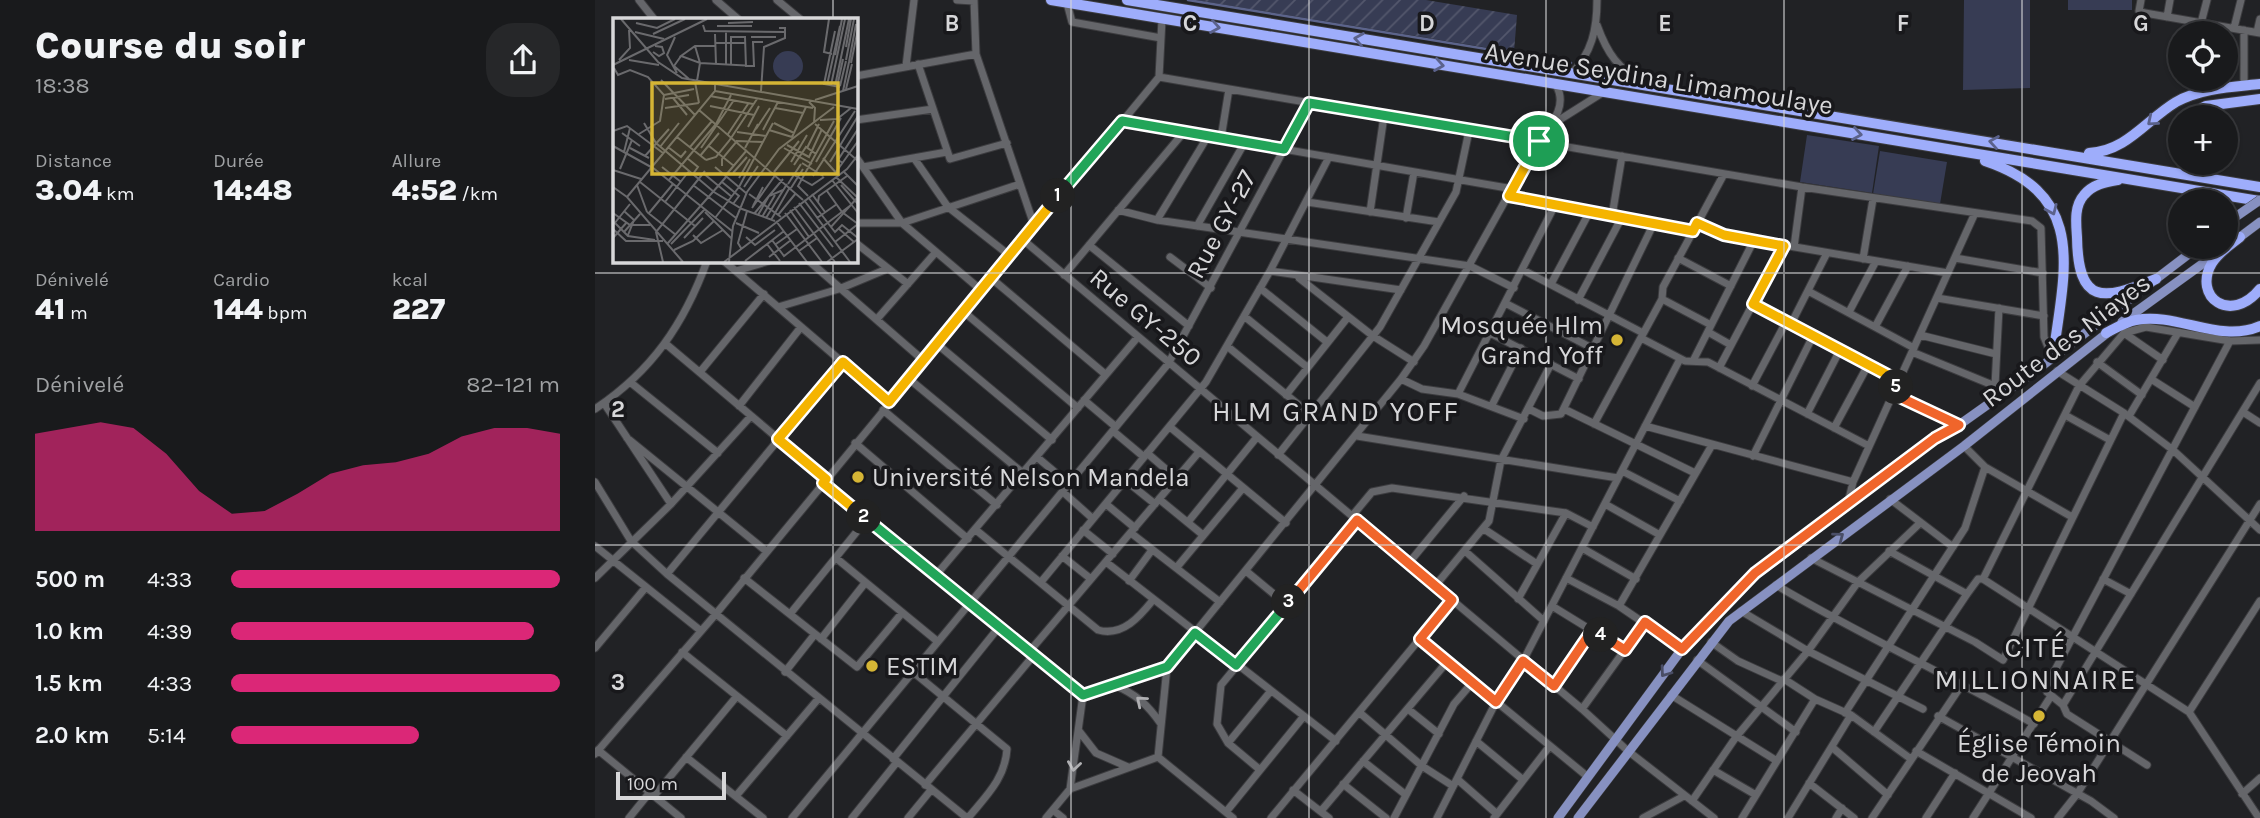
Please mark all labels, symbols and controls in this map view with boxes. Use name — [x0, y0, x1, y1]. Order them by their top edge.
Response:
text: B — [945, 10, 959, 37]
text: C — [1183, 10, 1197, 37]
text: D — [1419, 10, 1435, 37]
text: E — [1658, 10, 1672, 37]
text: F — [1897, 10, 1909, 37]
text: G — [2133, 10, 2149, 37]
inset map — [613, 18, 857, 262]
one-way arrow — [1209, 19, 1221, 34]
map controls — [2168, 21, 2238, 259]
button: locate — [2168, 21, 2238, 91]
text: Course du soir — [35, 23, 306, 68]
button: share — [486, 23, 560, 97]
one-way arrow — [1353, 32, 1365, 47]
street label: Avenue Seydina Limamoulaye — [1483, 36, 1835, 121]
one-way arrow — [1433, 57, 1445, 72]
text: 18:38 — [35, 72, 90, 99]
button: + — [2168, 105, 2238, 175]
pin — [1509, 111, 1569, 171]
one-way arrow — [2147, 113, 2160, 125]
icon: arrive — [1520, 122, 1558, 160]
one-way arrow — [1851, 126, 1863, 141]
one-way arrow — [1989, 135, 2000, 150]
text: Distance — [35, 150, 112, 172]
text: Durée — [213, 150, 264, 172]
text: Allure — [392, 150, 441, 172]
street label: Rue GY-27 — [1180, 165, 1263, 284]
text: 3.04 — [35, 172, 101, 208]
text: 14:48 — [213, 172, 293, 208]
text: 4:52 — [392, 172, 457, 208]
pin: 1 — [1041, 178, 1075, 214]
text: km — [101, 183, 134, 205]
text: /km — [457, 183, 498, 205]
text: 1 — [1054, 184, 1061, 206]
button: − — [2168, 189, 2238, 259]
one-way arrow — [2044, 203, 2058, 215]
street label: Rue GY-250 — [1083, 262, 1208, 373]
street label: Route des Niayes — [1976, 267, 2157, 414]
text: Dénivelé — [35, 269, 109, 291]
text: Cardio — [213, 269, 270, 291]
text: kcal — [392, 269, 428, 291]
text: 41 — [35, 291, 66, 327]
text: 144 — [213, 291, 263, 327]
text: 227 — [392, 291, 445, 327]
text: m — [66, 302, 88, 324]
text: bpm — [263, 302, 308, 324]
place label: Mosquée Hlm Grand Yoff — [1440, 310, 1604, 371]
marker: Mosquée Hlm Grand Yoff — [1609, 332, 1625, 348]
pin: 5 — [1879, 370, 1913, 404]
text: Dénivelé — [35, 371, 124, 398]
text: 82–121 m — [466, 371, 560, 398]
text: 5 — [1890, 375, 1901, 397]
district label: HLM GRAND YOFF — [1212, 395, 1460, 428]
text: 2 — [611, 396, 625, 423]
place label: Université Nelson Mandela — [872, 462, 1189, 493]
marker: Université Nelson Mandela — [850, 469, 866, 485]
pin: 2 — [847, 500, 881, 534]
text: 2 — [858, 505, 869, 527]
one-way arrow — [1831, 533, 1844, 545]
text: 500 m — [35, 566, 105, 593]
text: 4:33 — [147, 566, 192, 593]
pin: 3 — [1271, 584, 1307, 620]
text: 3 — [1283, 590, 1294, 612]
text: 1.0 km — [35, 618, 104, 645]
text: 4:39 — [147, 618, 192, 645]
pin: 4 — [1583, 618, 1619, 652]
text: 4 — [1595, 623, 1606, 645]
district label: CITÉ MILLIONNAIRE — [1935, 630, 2137, 696]
place label: ESTIM — [886, 651, 959, 682]
marker: ESTIM — [864, 658, 880, 674]
one-way arrow — [1661, 664, 1673, 677]
text: 3 — [611, 669, 625, 696]
text: 1.5 km — [35, 670, 103, 697]
text: 4:33 — [147, 670, 192, 697]
one-way arrow — [1136, 697, 1149, 709]
marker: Église Témoin de Jeovah — [2031, 708, 2047, 724]
text: 2.0 km — [35, 722, 110, 749]
text: 5:14 — [147, 722, 186, 749]
place label: Église Témoin de Jeovah — [1957, 727, 2121, 789]
one-way arrow — [1066, 760, 1081, 772]
scale bar — [616, 769, 726, 801]
text: 100 m — [627, 773, 678, 795]

